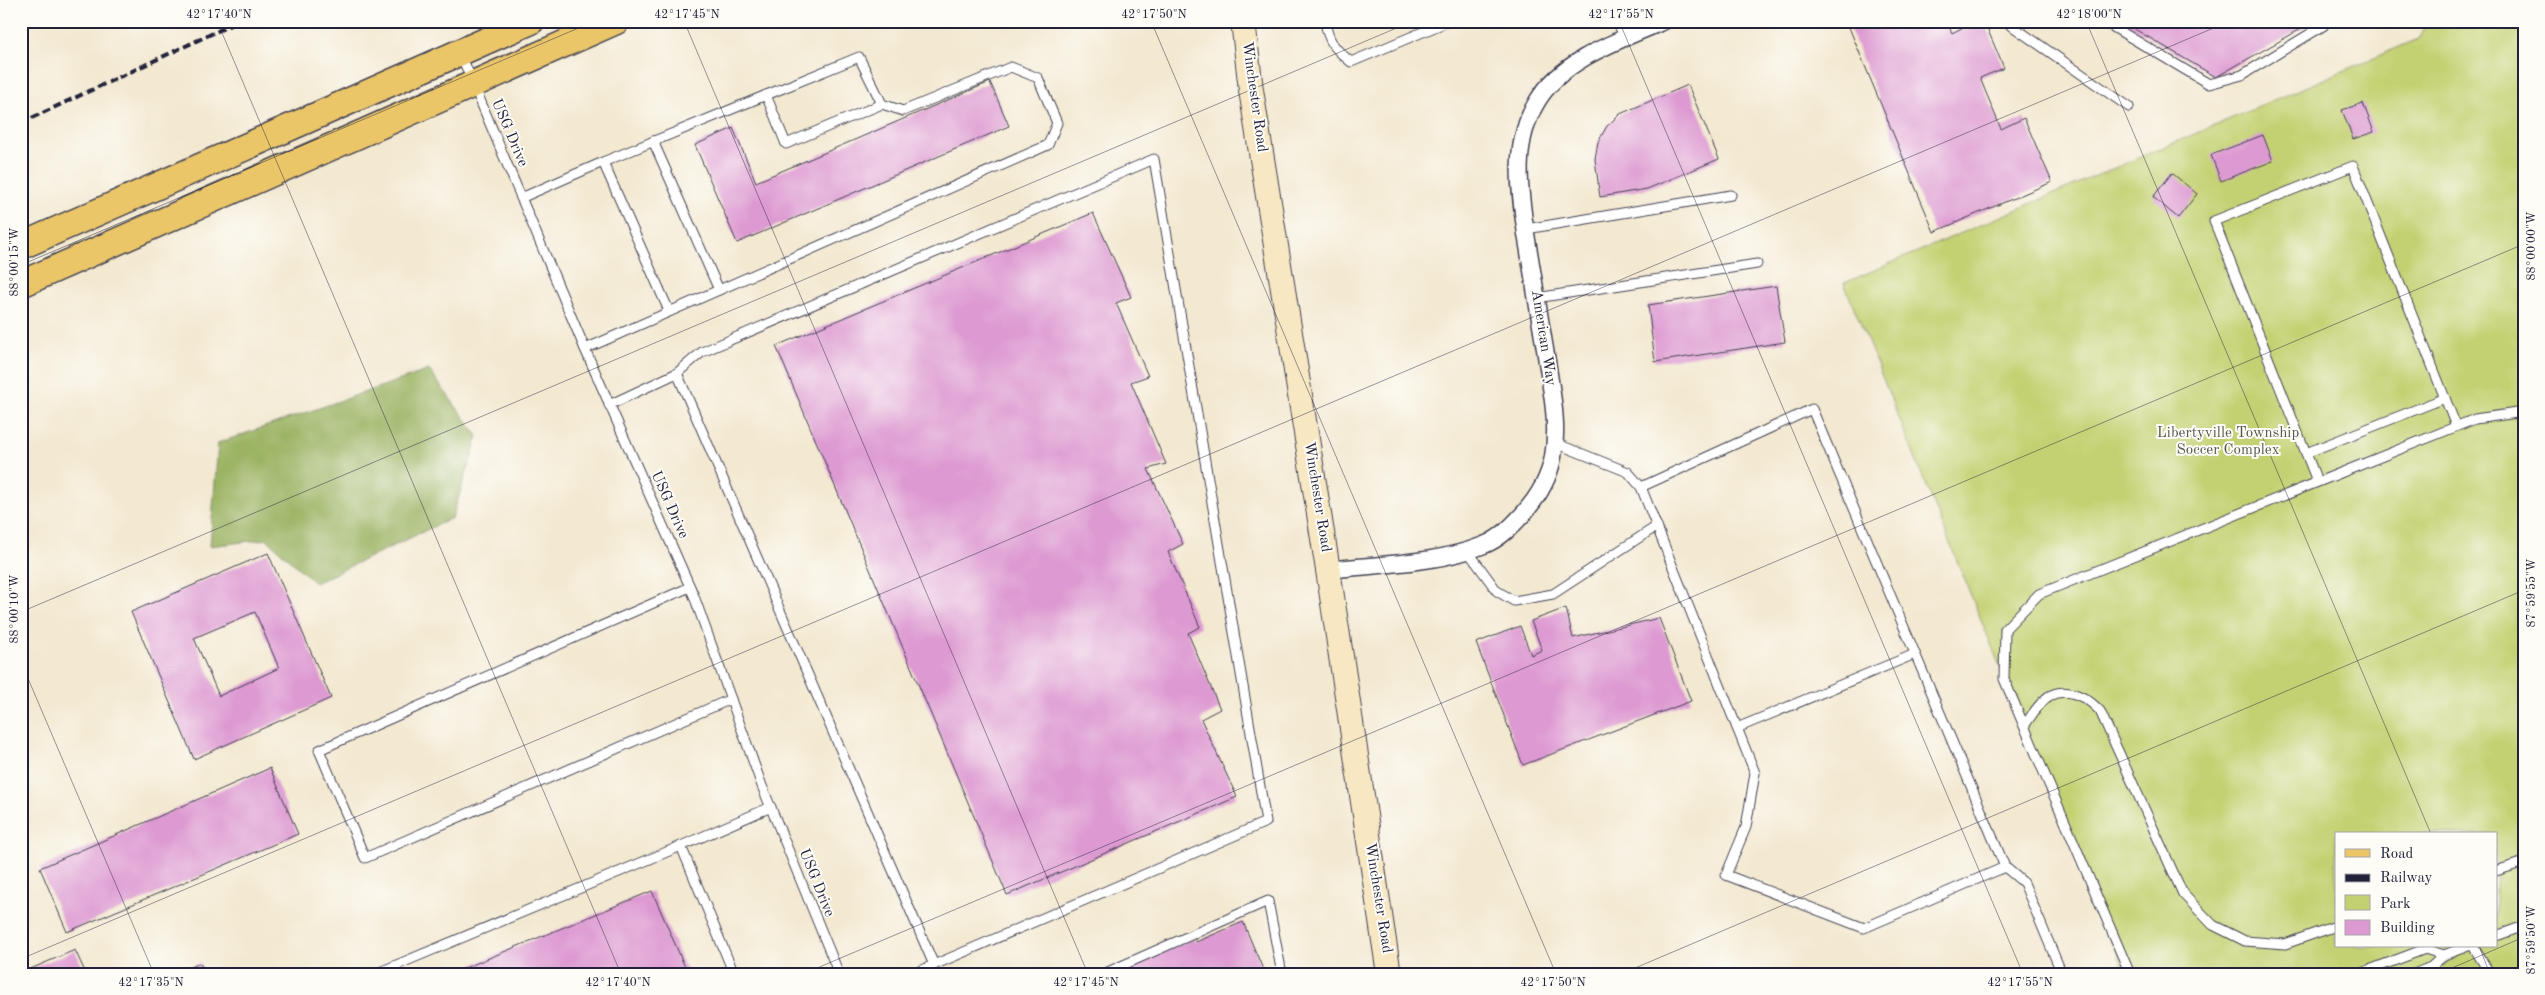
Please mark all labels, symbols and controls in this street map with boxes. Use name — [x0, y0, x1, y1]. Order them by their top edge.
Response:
text: 42°17'45"N — [654, 8, 720, 21]
text: 42°17'50"N — [1121, 8, 1187, 21]
text: 42°17'55"N — [1588, 8, 1654, 21]
text: 42°17'40"N — [186, 9, 252, 21]
text: 42°18'00"N — [2056, 9, 2122, 21]
street label: Winchester Road — [1239, 41, 1269, 153]
street label: USG Drive — [488, 97, 530, 169]
text: 88°00'00"W — [2526, 211, 2538, 281]
text: 88°00'15"W — [8, 227, 21, 297]
street label: American Way — [1528, 289, 1558, 387]
park label: Libertyville Township Soccer Complex — [2157, 426, 2299, 458]
street label: Winchester Road — [1301, 441, 1333, 553]
street label: USG Drive — [647, 469, 691, 541]
text: 87°59'55"W — [2525, 558, 2538, 628]
text: 88°00'10"W — [9, 574, 21, 644]
legend — [2335, 832, 2498, 948]
street label: Winchester Road — [1362, 842, 1394, 954]
street label: USG Drive — [796, 847, 836, 919]
text: Road — [2380, 847, 2414, 862]
text: Railway — [2380, 871, 2433, 886]
text: Park — [2380, 897, 2411, 912]
text: 87°59'50"W — [2525, 905, 2538, 975]
text: Building — [2380, 921, 2435, 936]
text: 42°17'35"N — [118, 976, 184, 989]
text: 42°17'45"N — [1053, 976, 1119, 989]
text: 42°17'50"N — [1520, 976, 1586, 989]
text: 42°17'55"N — [1987, 976, 2053, 989]
text: 42°17'40"N — [585, 977, 651, 989]

